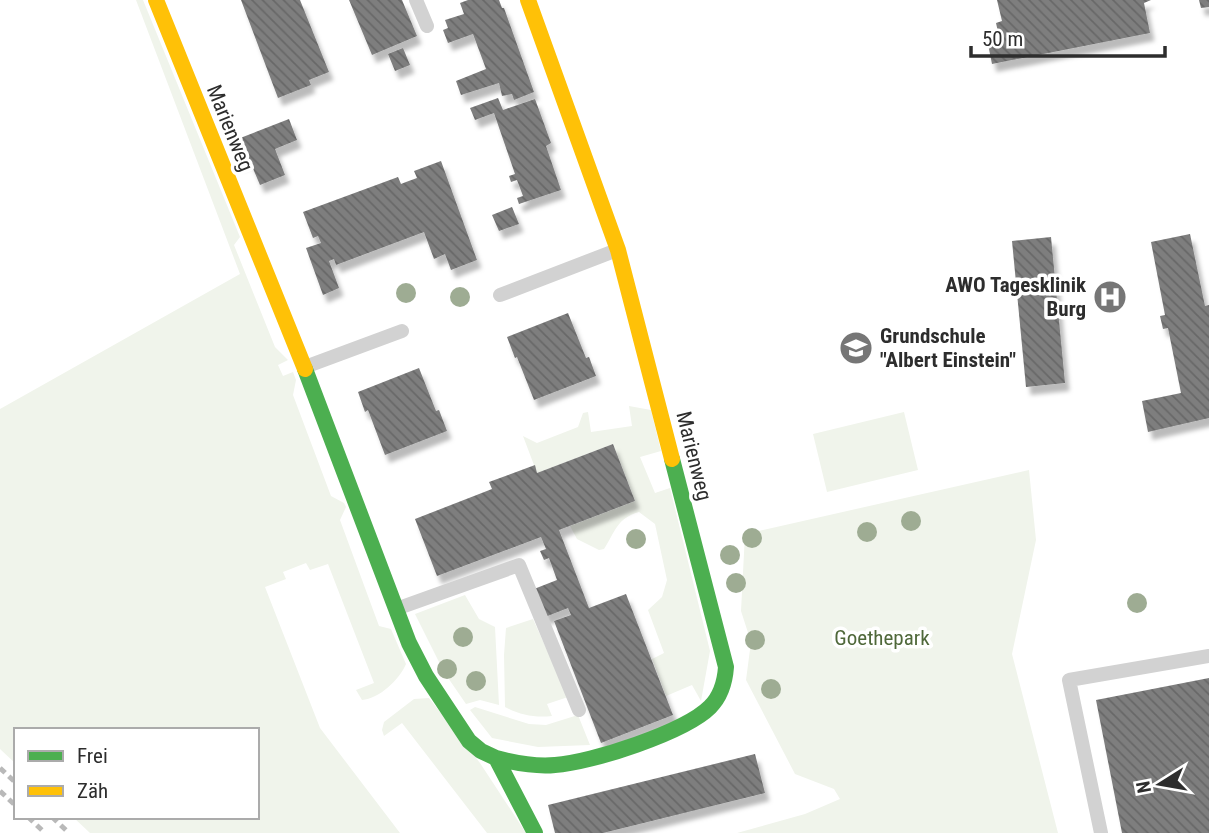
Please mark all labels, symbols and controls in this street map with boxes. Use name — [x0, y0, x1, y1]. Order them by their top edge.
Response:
scale bar — [971, 14, 1165, 58]
text: 50 m — [982, 27, 1023, 51]
street label: Marienweg — [202, 81, 258, 175]
place label: AWO Tagesklinik Burg — [945, 273, 1087, 321]
hospital icon: AWO Tagesklinik Burg — [1091, 278, 1129, 316]
place label: Grundschule "Albert Einstein" — [880, 324, 1016, 372]
school or university icon: Grundschule "Albert Einstein" — [837, 329, 875, 367]
street label: Marienweg — [671, 409, 717, 503]
park label: Goethepark — [834, 626, 930, 650]
legend — [14, 728, 259, 819]
text: Frei — [77, 744, 108, 768]
north arrow — [1125, 749, 1195, 819]
text: Zäh — [77, 779, 108, 803]
text: N — [1131, 779, 1156, 795]

